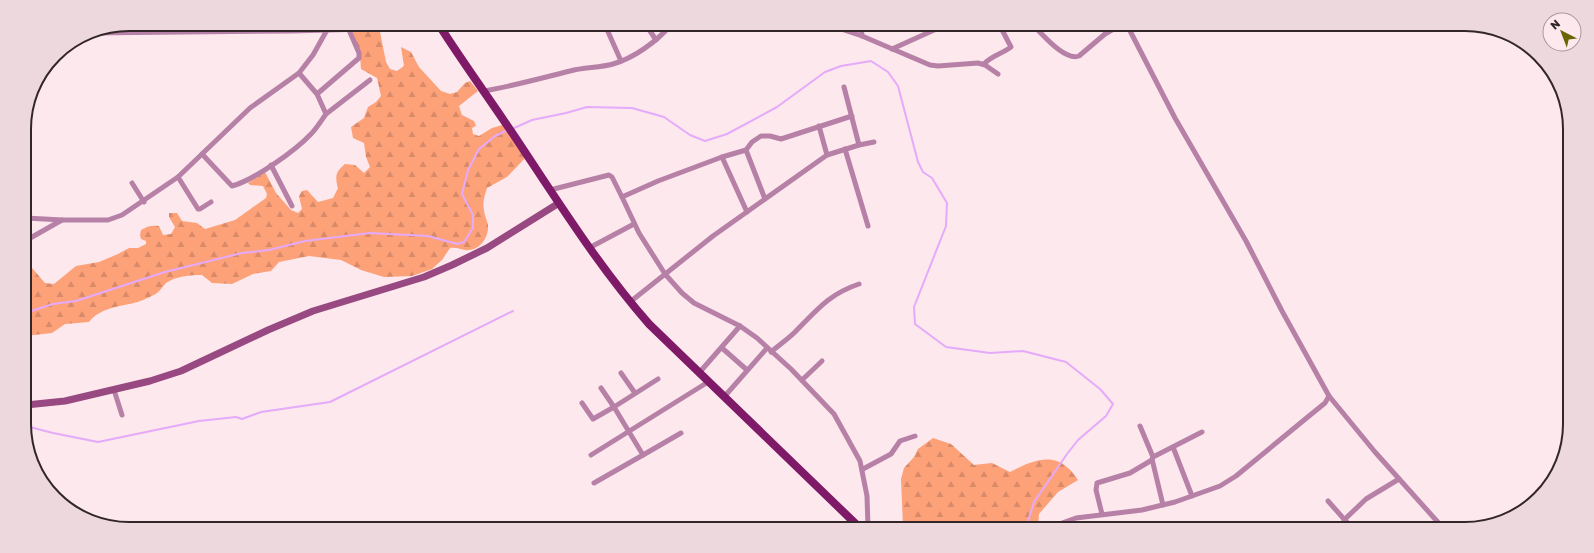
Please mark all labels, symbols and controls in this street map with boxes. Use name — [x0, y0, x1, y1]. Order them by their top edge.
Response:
north arrow — [1542, 12, 1582, 52]
text: N — [1548, 17, 1562, 32]

